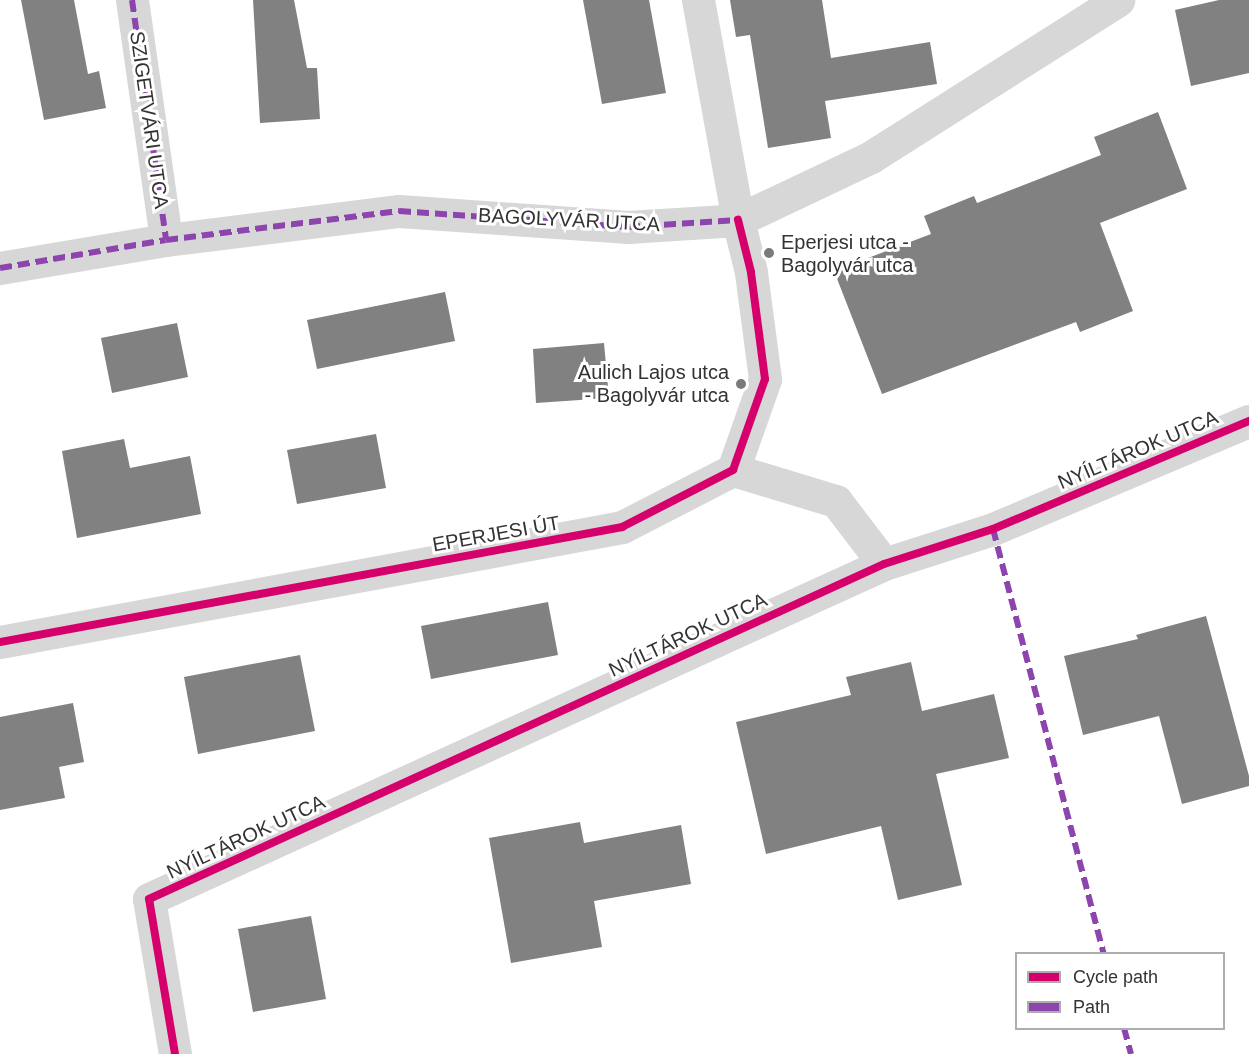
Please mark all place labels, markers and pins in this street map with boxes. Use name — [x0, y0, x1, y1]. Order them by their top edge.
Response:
place label: Eperjesi utca - Bagolyvár utca — [781, 230, 913, 277]
marker: Eperjesi utca - Bagolyvár utca — [762, 246, 776, 260]
place label: Aulich Lajos utca - Bagolyvár utca — [578, 360, 729, 407]
marker: Aulich Lajos utca - Bagolyvár utca — [734, 377, 748, 391]

